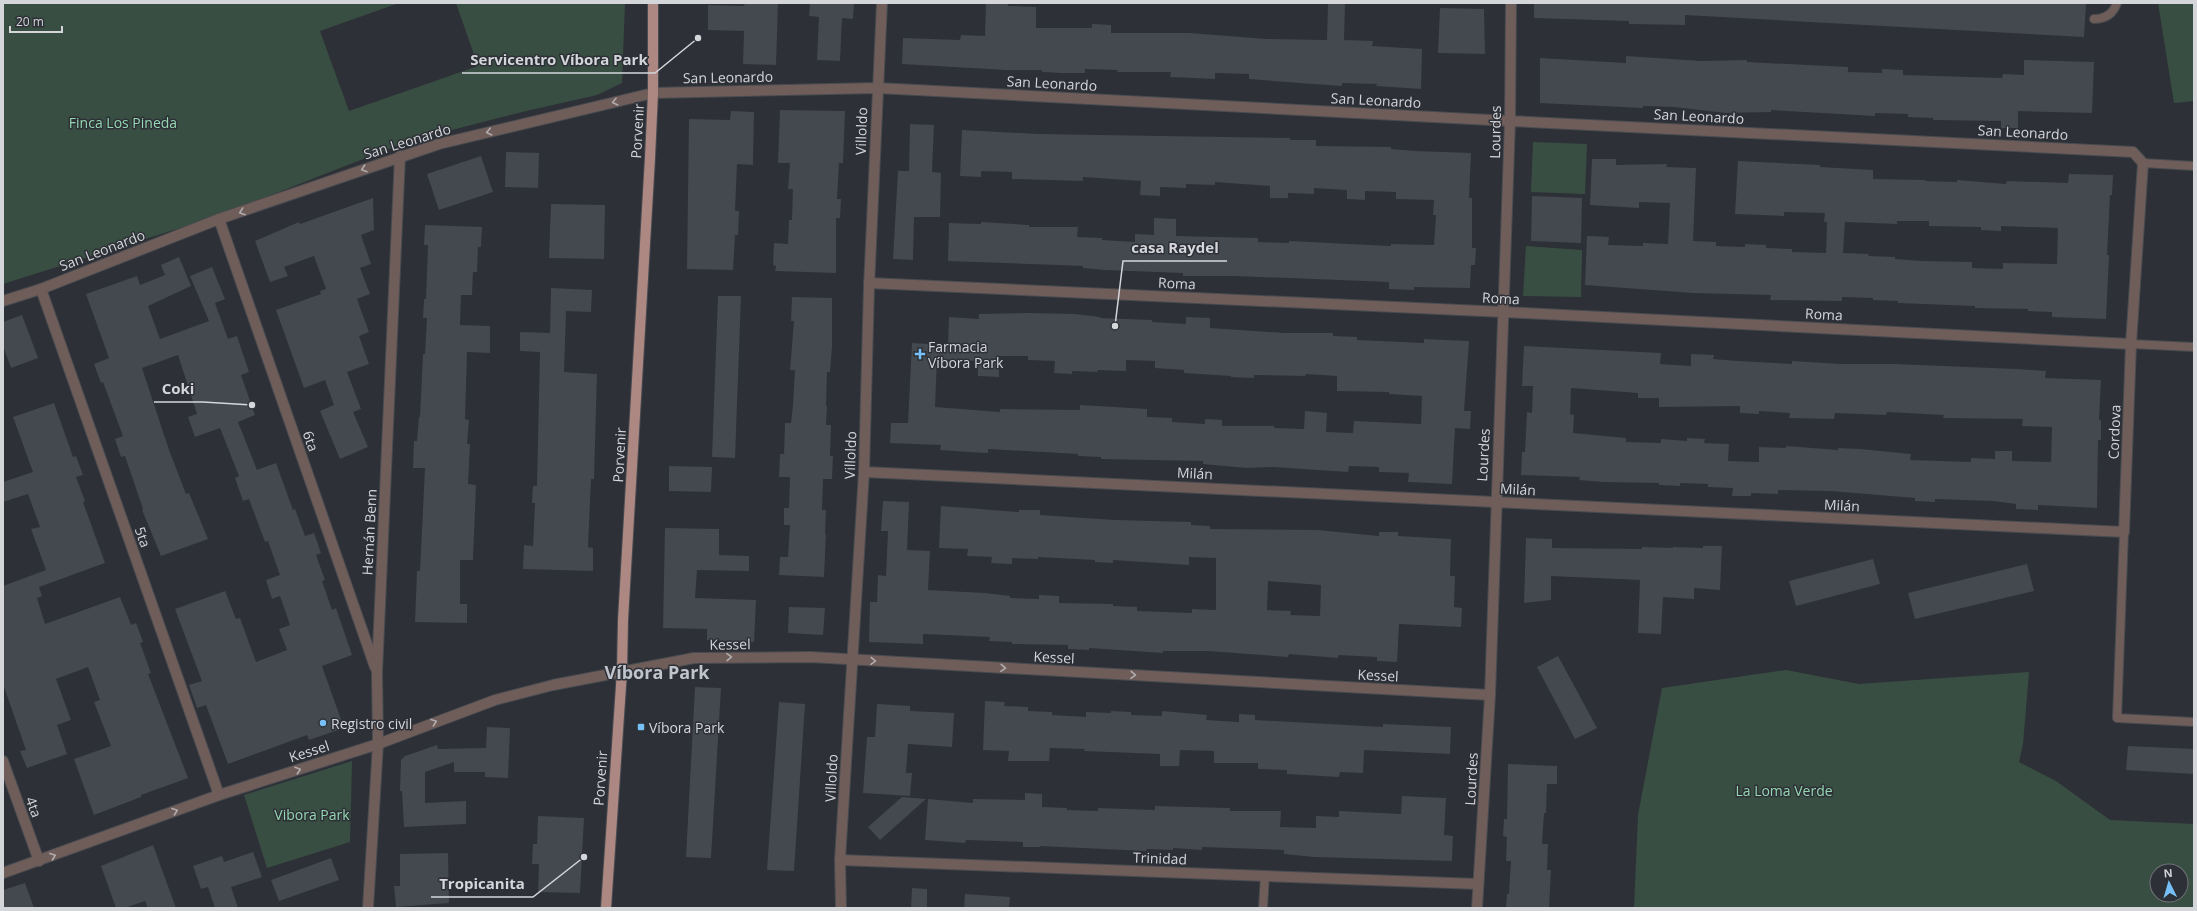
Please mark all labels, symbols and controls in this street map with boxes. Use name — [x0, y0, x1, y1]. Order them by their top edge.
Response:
scale bar — [10, 8, 62, 34]
text: 20 m — [16, 13, 44, 30]
callout: Servicentro Víbora Park — [462, 46, 655, 73]
text: Servicentro Víbora Park — [470, 49, 648, 69]
street label: San Leonardo — [683, 67, 773, 87]
street label: San Leonardo — [1006, 71, 1098, 95]
street label: San Leonardo — [1330, 88, 1422, 112]
one-way arrow — [612, 97, 619, 105]
street label: Porvenir — [626, 103, 648, 159]
street label: San Leonardo — [1653, 104, 1745, 128]
street label: Lourdes — [1485, 105, 1505, 159]
street label: Villoldo — [851, 107, 871, 155]
park label: Finca Los Pineda — [69, 113, 177, 132]
street label: San Leonardo — [361, 119, 453, 163]
street label: San Leonardo — [1977, 120, 2069, 144]
one-way arrow — [486, 127, 493, 136]
one-way arrow — [361, 164, 368, 173]
one-way arrow — [238, 207, 245, 215]
street label: San Leonardo — [56, 225, 148, 275]
callout: casa Raydel — [1123, 234, 1227, 261]
text: casa Raydel — [1131, 237, 1219, 257]
street label: Roma — [1158, 273, 1196, 293]
street label: Roma — [1482, 288, 1520, 308]
street label: Roma — [1805, 304, 1843, 324]
place label: Farmacia Víbora Park — [928, 337, 1004, 372]
marker: Farmacia Víbora Park — [915, 349, 925, 359]
callout: Coki — [154, 375, 203, 402]
text: Coki — [162, 378, 194, 398]
street label: Cordova — [2104, 404, 2124, 460]
street label: Porvenir — [608, 427, 630, 483]
street label: 6ta — [299, 428, 323, 454]
street label: Lourdes — [1472, 428, 1494, 482]
street label: Villoldo — [840, 431, 860, 479]
street label: Milán — [1177, 463, 1213, 483]
street label: Milán — [1500, 479, 1536, 499]
street label: Hernán Benn — [357, 488, 381, 576]
street label: Milán — [1824, 495, 1860, 515]
street label: 5ta — [131, 524, 155, 550]
street label: Kessel — [709, 634, 751, 654]
street label: Kessel — [1033, 646, 1075, 668]
one-way arrow — [726, 653, 732, 662]
one-way arrow — [870, 656, 876, 665]
district label: Víbora Park — [605, 660, 710, 684]
one-way arrow — [1000, 664, 1006, 672]
street label: Kessel — [1357, 664, 1399, 686]
one-way arrow — [1130, 671, 1136, 680]
place label: Registro civil — [331, 714, 412, 733]
marker: Registro civil — [318, 718, 328, 728]
one-way arrow — [430, 718, 437, 726]
place label: Víbora Park — [649, 718, 725, 737]
marker: Víbora Park — [636, 722, 646, 732]
street label: Kessel — [286, 736, 332, 766]
street label: Porvenir — [589, 749, 611, 806]
street label: Lourdes — [1460, 752, 1482, 806]
street label: Villoldo — [820, 754, 842, 802]
one-way arrow — [295, 766, 302, 774]
park label: La Loma Verde — [1735, 781, 1833, 800]
street label: 4ta — [22, 794, 46, 820]
park label: Vibora Park — [274, 805, 350, 824]
one-way arrow — [172, 808, 179, 816]
street label: Trinidad — [1133, 848, 1187, 868]
one-way arrow — [49, 852, 56, 861]
north arrow — [2149, 863, 2189, 903]
text: N — [2163, 865, 2173, 880]
callout: Tropicanita — [431, 870, 533, 897]
text: Tropicanita — [439, 873, 525, 893]

